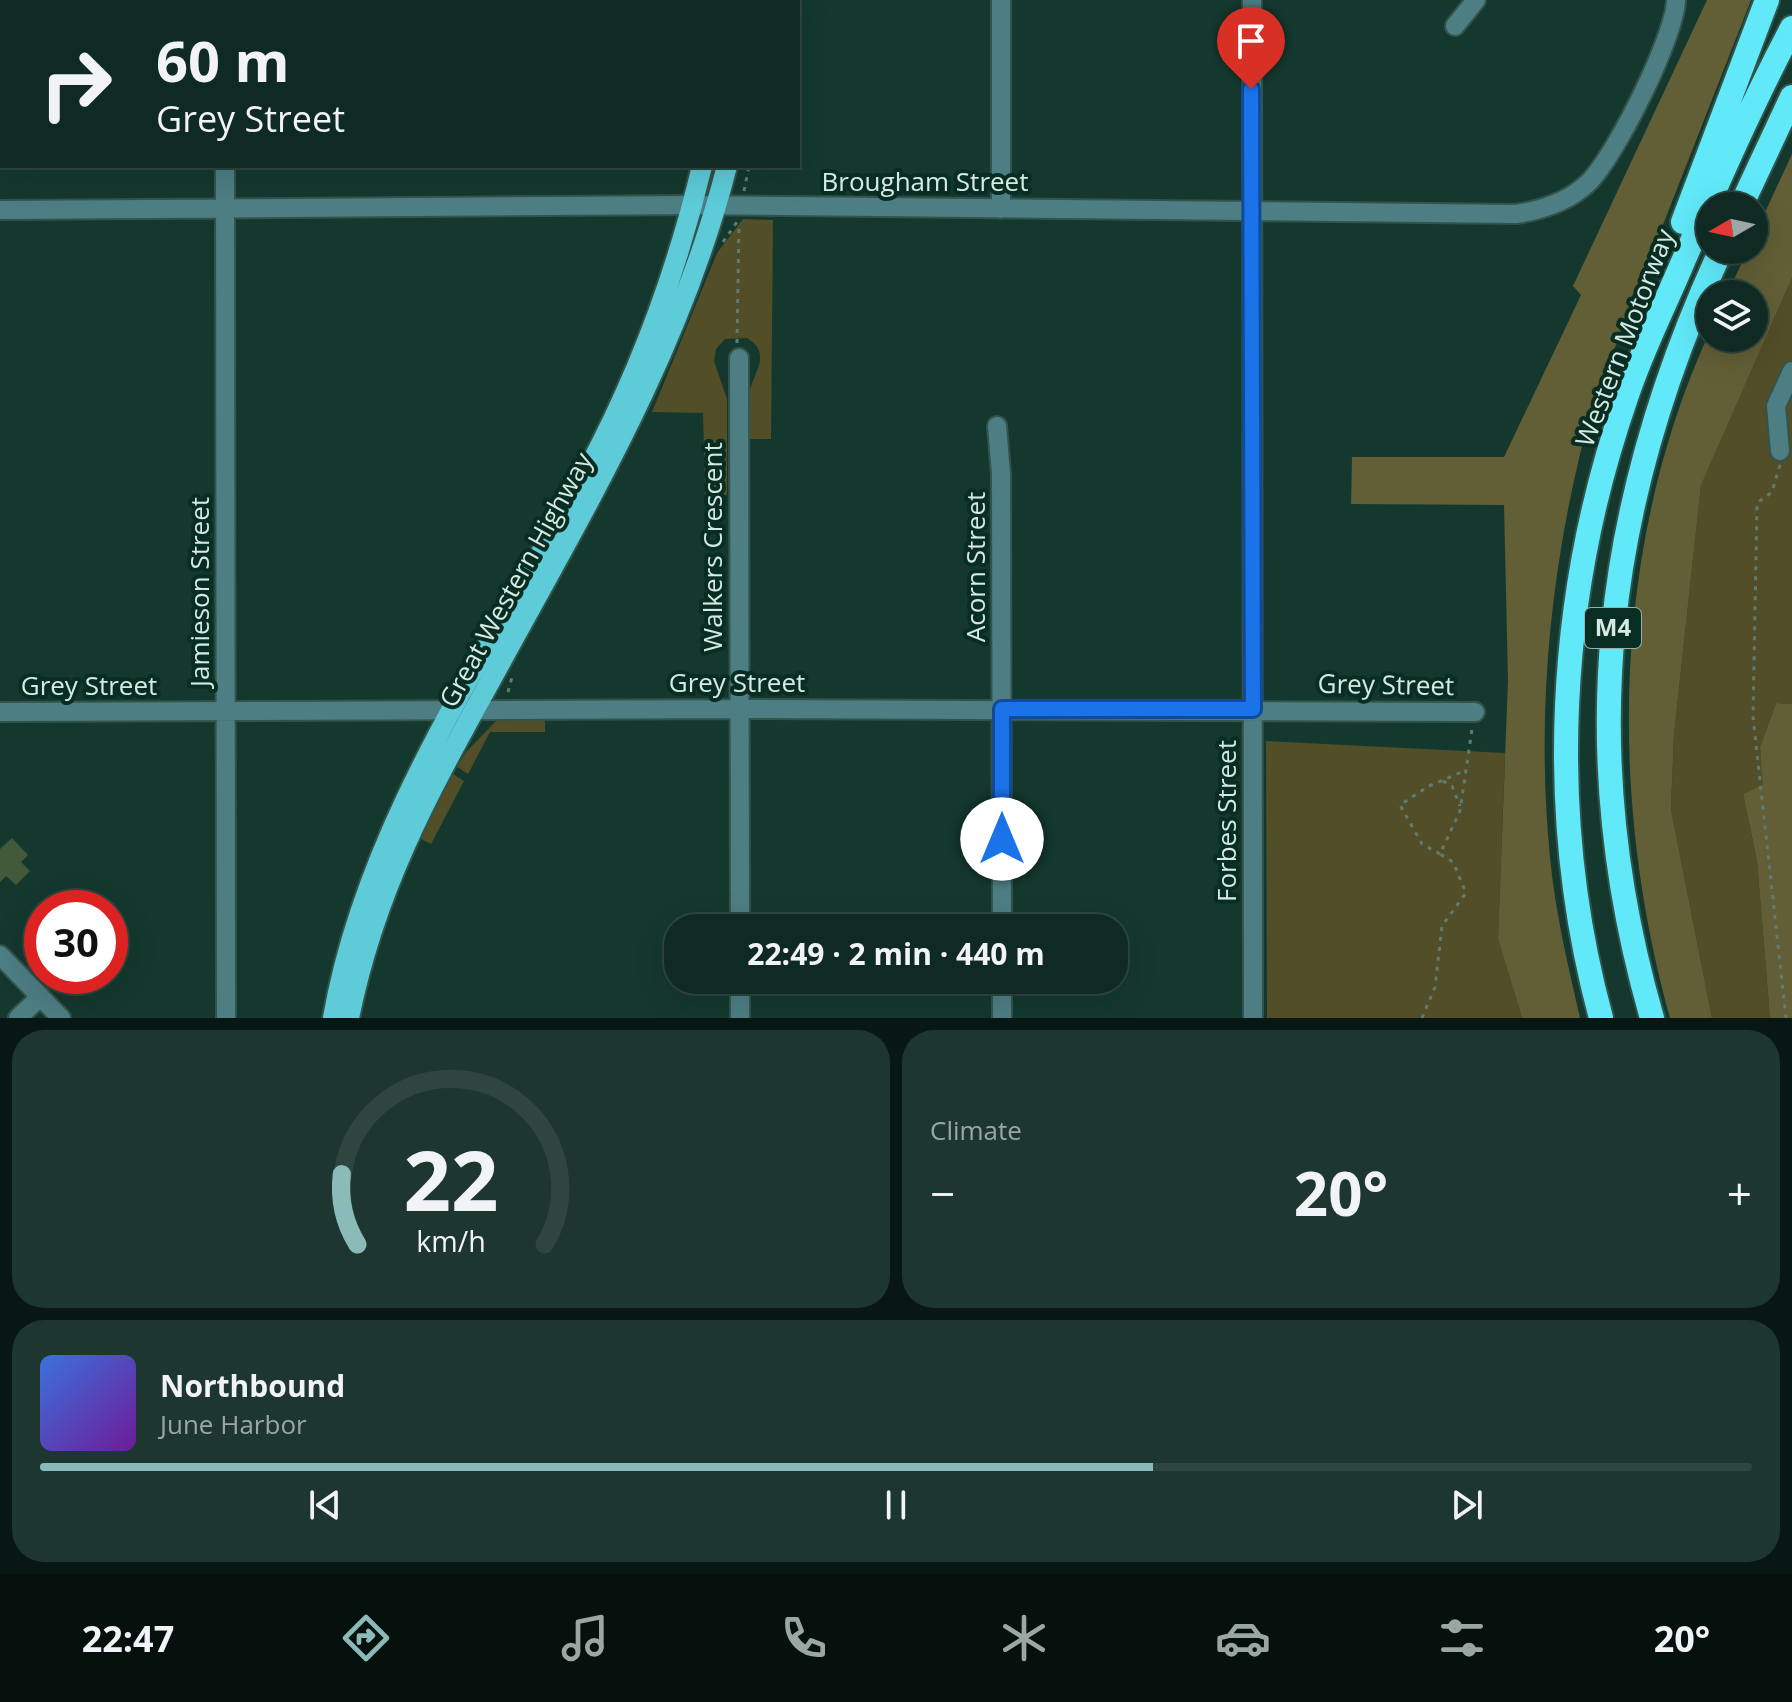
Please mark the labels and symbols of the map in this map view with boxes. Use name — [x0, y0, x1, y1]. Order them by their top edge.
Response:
pin — [1217, 7, 1285, 89]
street label: Brougham Street — [822, 163, 1028, 199]
north arrow — [1696, 192, 1768, 264]
street label: Western Motorway — [1566, 223, 1682, 452]
street label: Walkers Crescent — [694, 442, 730, 652]
street label: Great Western Highway — [430, 445, 601, 713]
street label: Acorn Street — [957, 492, 993, 642]
street label: Jamieson Street — [181, 497, 217, 690]
road number: M4 — [1585, 608, 1641, 648]
street label: Grey Street — [669, 664, 805, 700]
street label: Grey Street — [1317, 665, 1455, 703]
street label: Grey Street — [21, 667, 157, 703]
street label: Forbes Street — [1208, 740, 1244, 902]
position arrow — [960, 797, 1044, 881]
speed limit sign: 30 — [24, 890, 128, 994]

